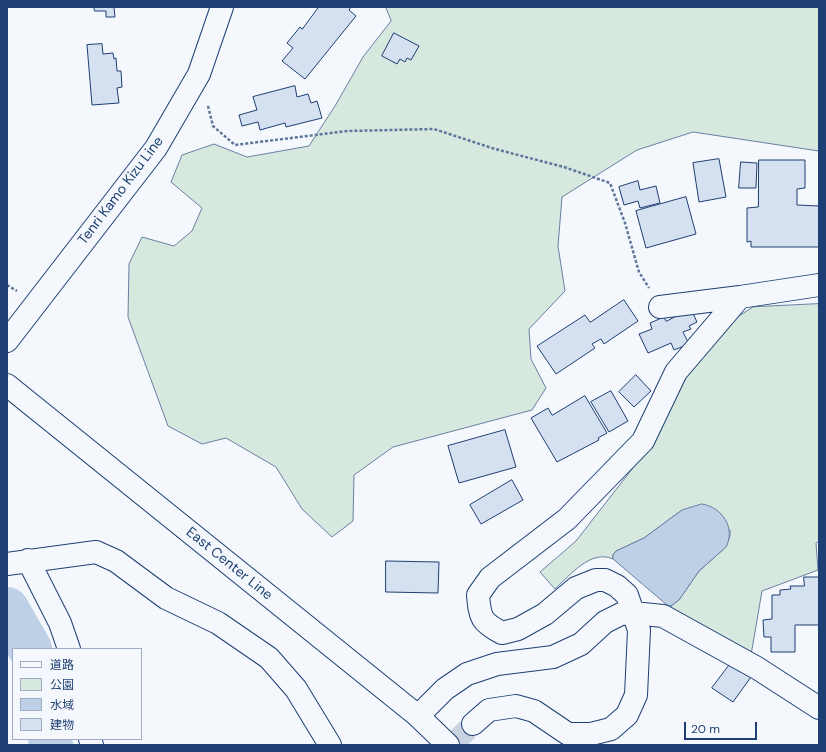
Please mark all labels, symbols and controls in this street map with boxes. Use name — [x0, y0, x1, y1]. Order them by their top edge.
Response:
street label: Tenri Kamo Kizu Line — [75, 134, 167, 248]
street label: East Center Line — [182, 524, 276, 604]
legend — [12, 648, 142, 740]
text: 道路 — [50, 657, 74, 673]
text: 公園 — [50, 677, 74, 693]
text: 水域 — [50, 697, 74, 713]
scale bar — [686, 714, 759, 740]
text: 建物 — [50, 717, 74, 733]
text: 20 m — [691, 721, 720, 737]

